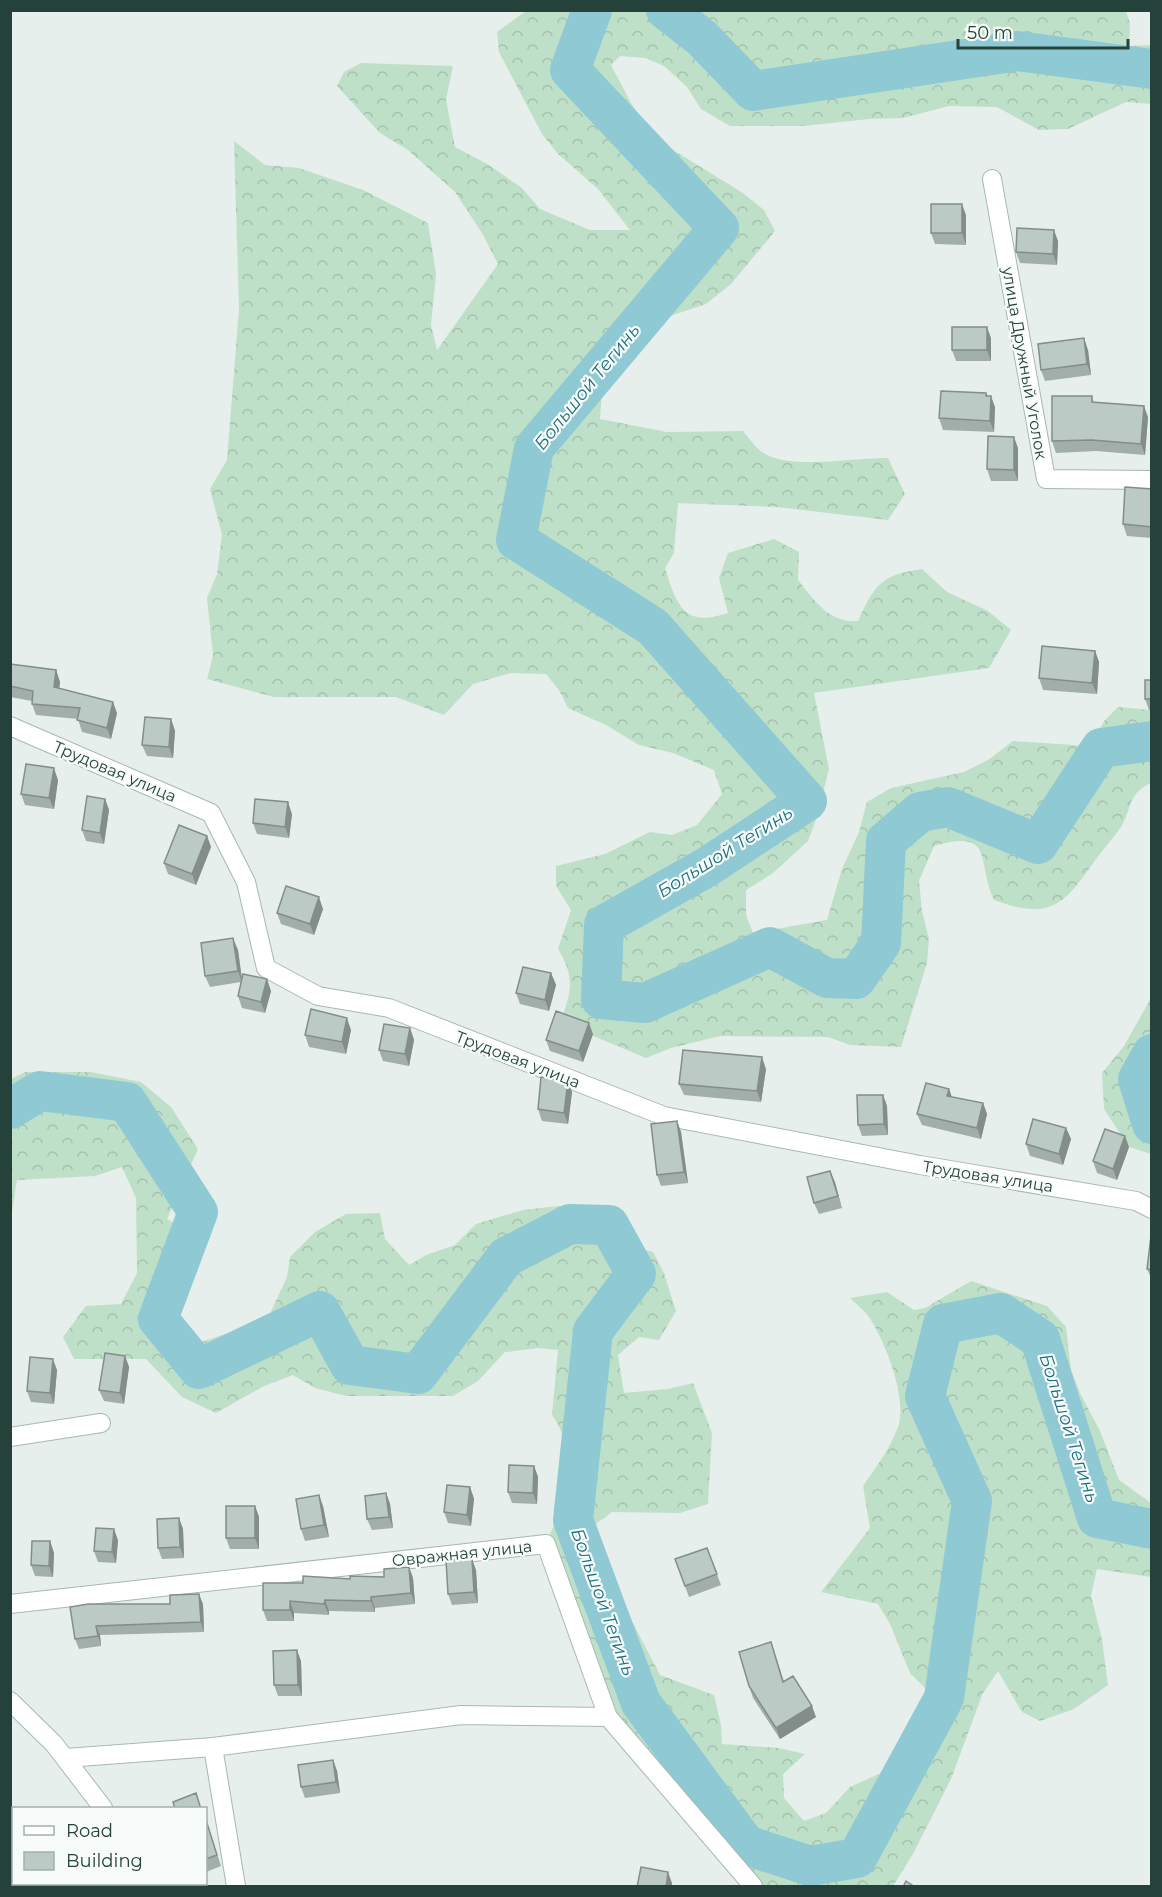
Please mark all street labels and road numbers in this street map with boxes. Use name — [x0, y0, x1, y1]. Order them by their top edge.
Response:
street label: улица Дружный Уголок — [998, 264, 1051, 462]
street label: Трудовая улица — [50, 737, 179, 806]
street label: Трудовая улица — [453, 1027, 583, 1092]
street label: Трудовая улица — [921, 1157, 1055, 1196]
street label: Овражная улица — [391, 1537, 533, 1570]

